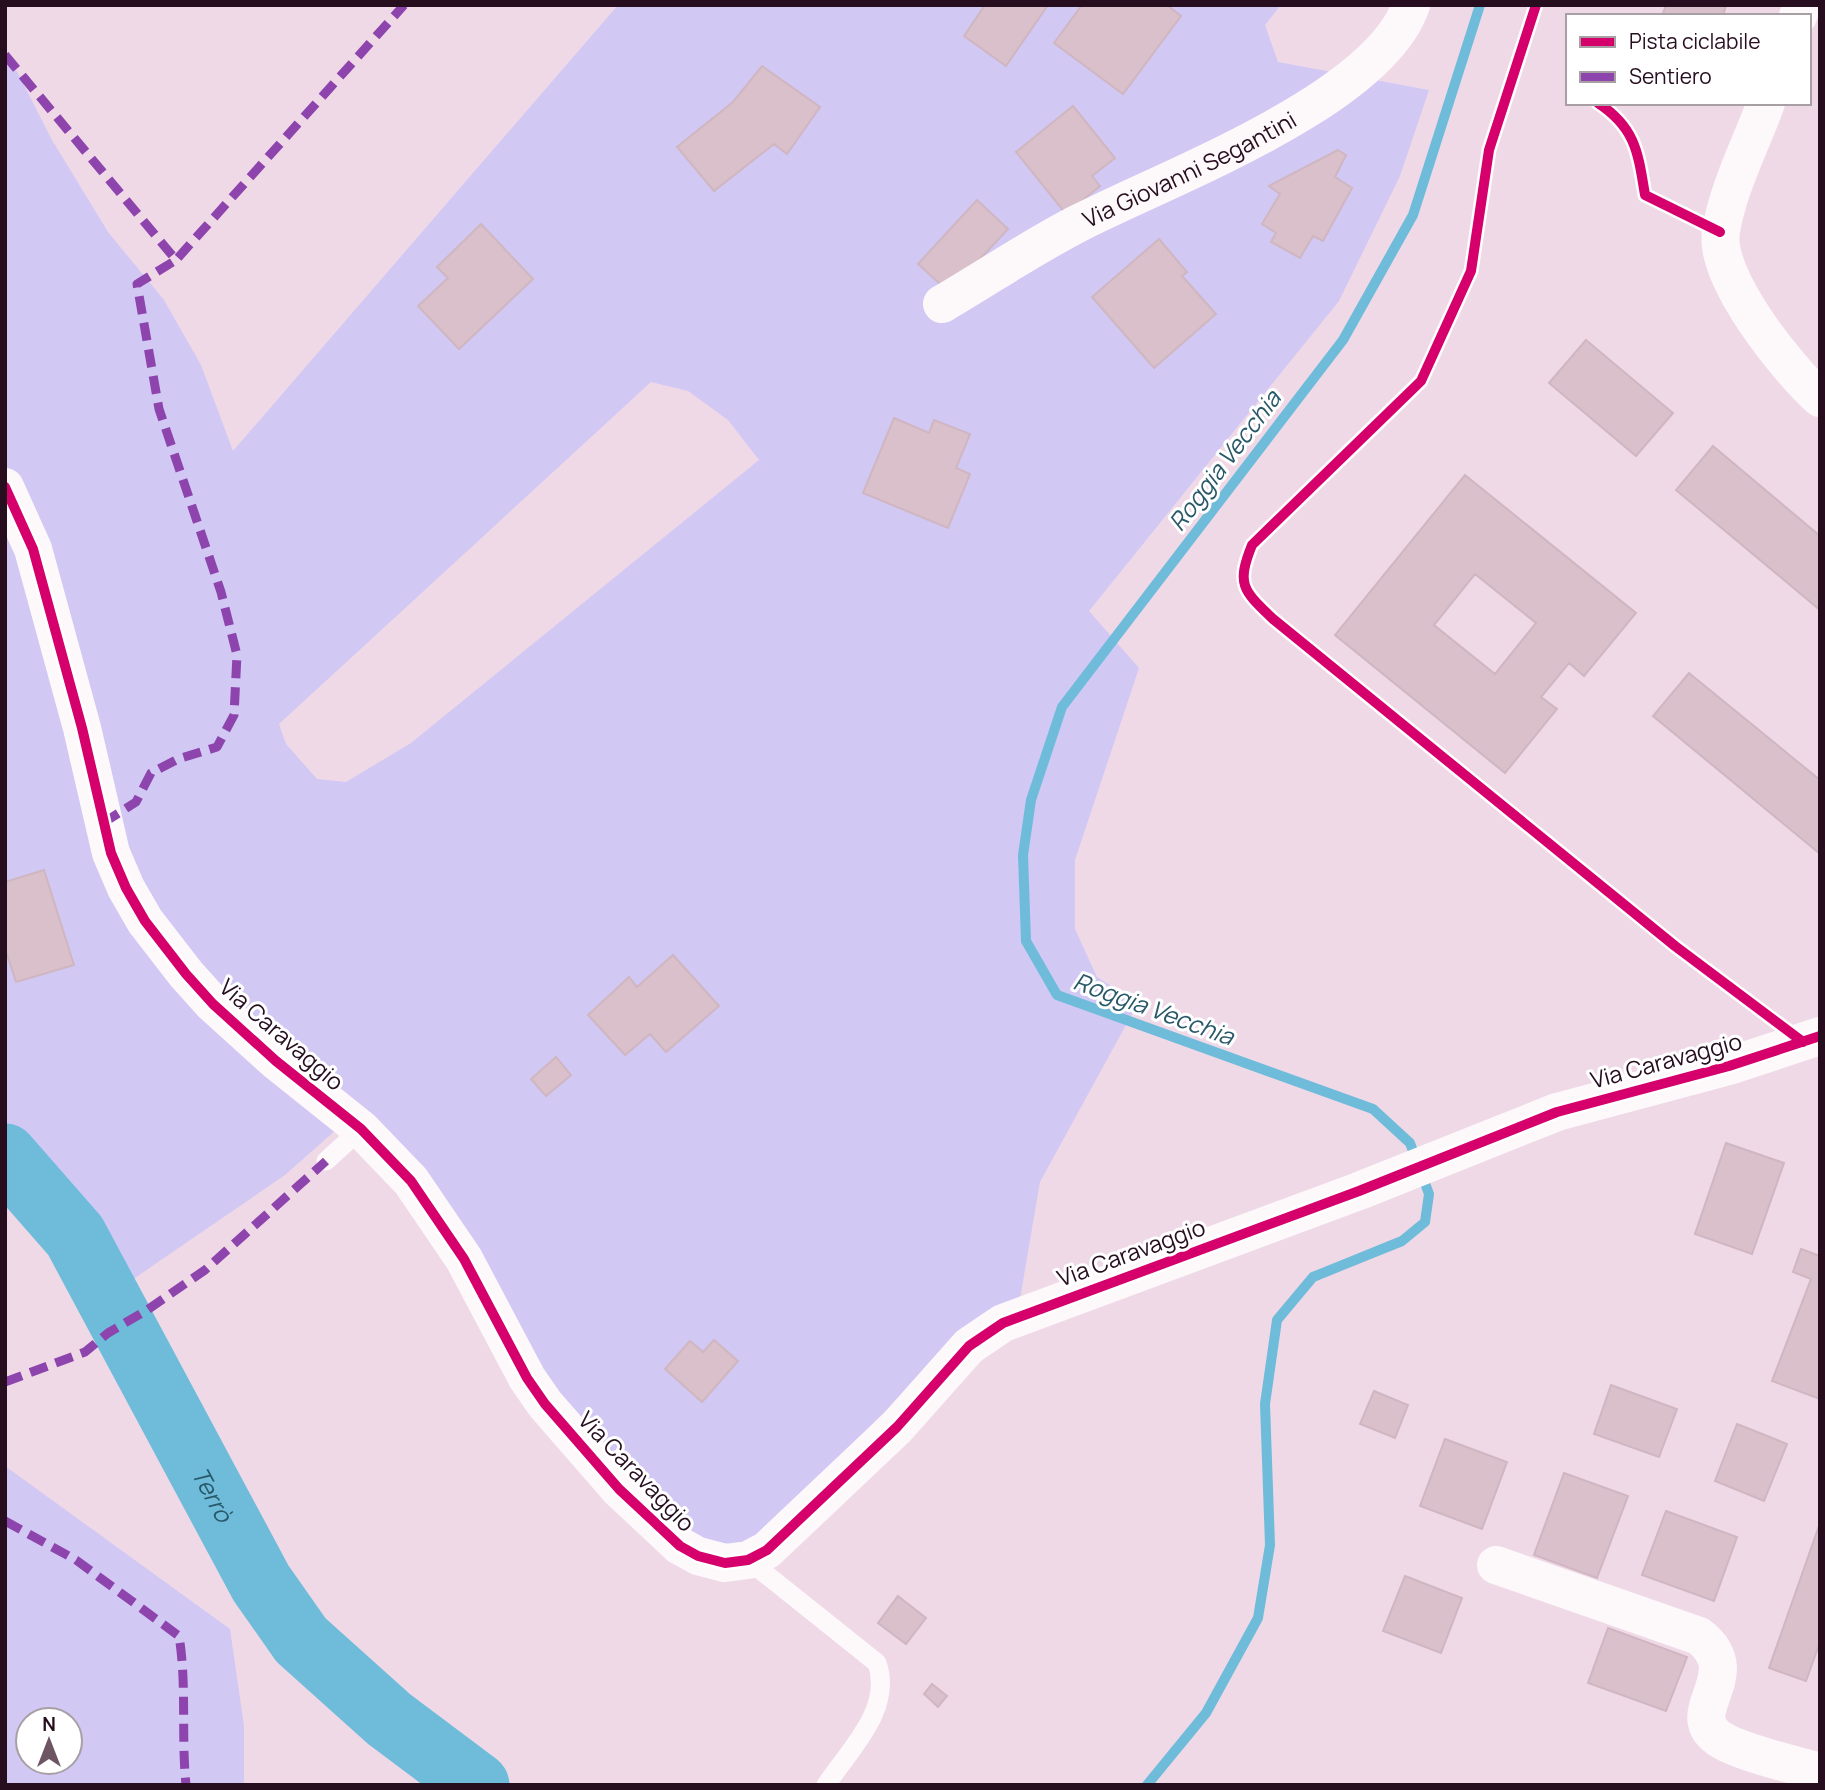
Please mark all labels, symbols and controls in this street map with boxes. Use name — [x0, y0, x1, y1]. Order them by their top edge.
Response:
legend — [1566, 14, 1811, 105]
text: Pista ciclabile — [1629, 27, 1761, 55]
text: Sentiero — [1629, 62, 1712, 90]
street label: Via Giovanni Segantini — [1077, 103, 1302, 235]
water label: Roggia Vecchia — [1160, 382, 1289, 537]
water label: Roggia Vecchia — [1069, 964, 1240, 1053]
street label: Via Caravaggio — [213, 971, 351, 1097]
street label: Via Caravaggio — [1587, 1024, 1745, 1096]
street label: Via Caravaggio — [1052, 1210, 1210, 1294]
street label: Via Caravaggio — [571, 1404, 703, 1538]
water label: Terrò — [185, 1461, 242, 1529]
north arrow — [14, 1706, 84, 1776]
text: N — [42, 1711, 56, 1737]

